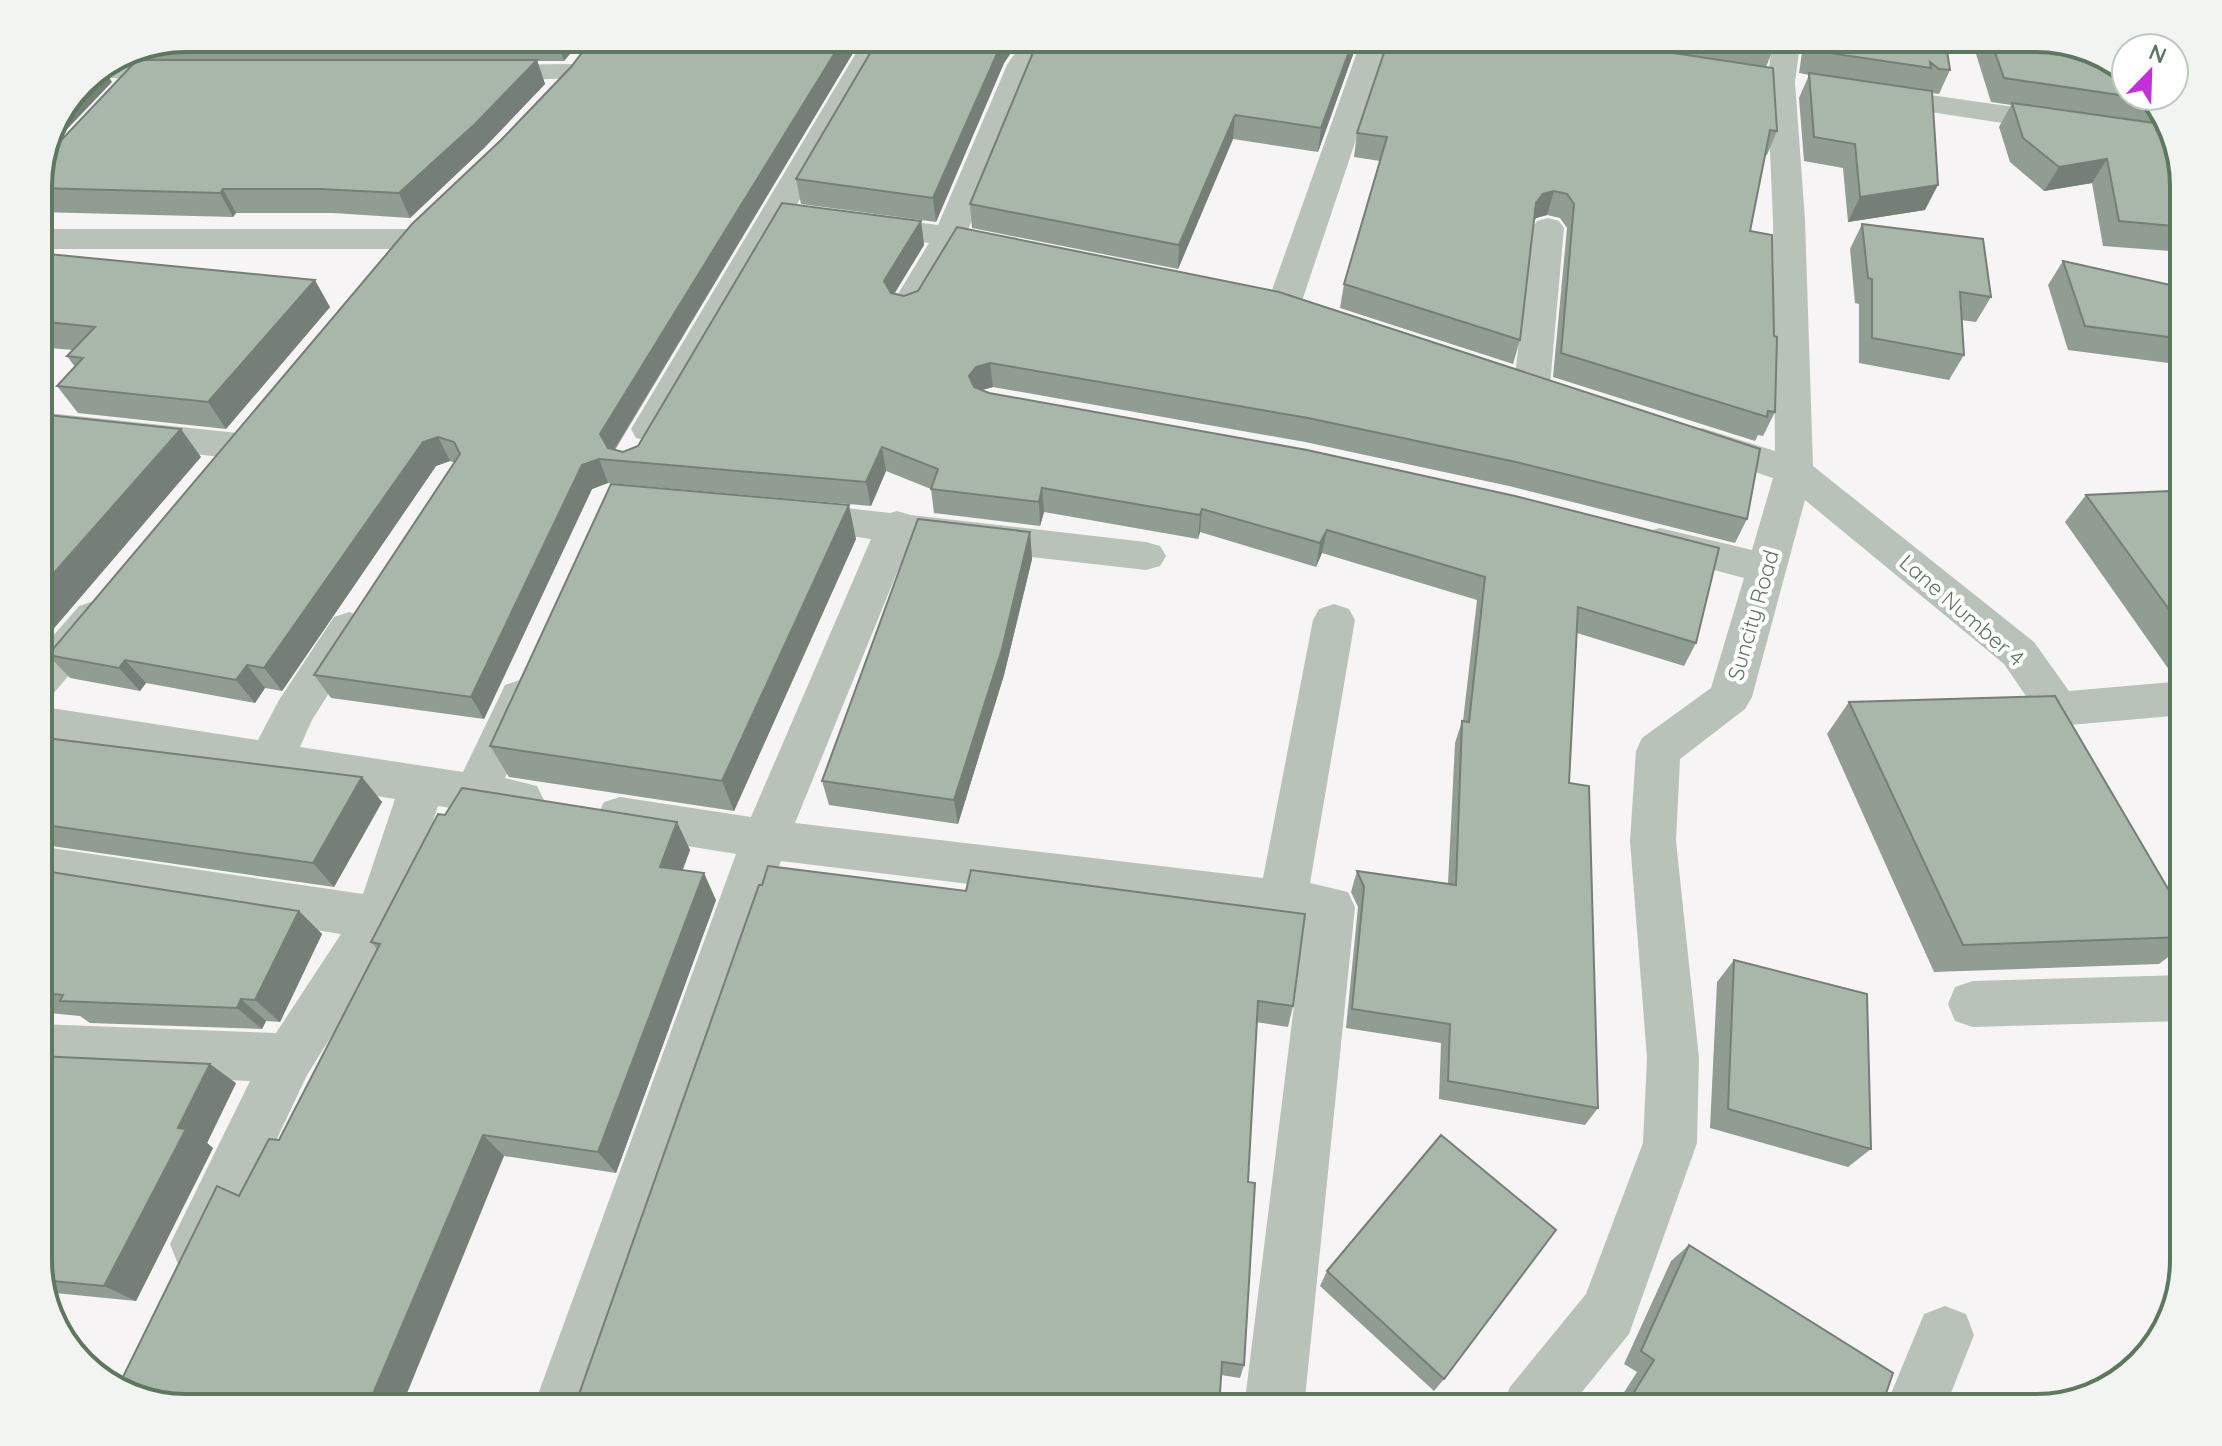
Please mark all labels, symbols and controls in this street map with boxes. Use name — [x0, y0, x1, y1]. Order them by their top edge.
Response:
north arrow — [2110, 32, 2190, 112]
text: N — [2145, 38, 2171, 70]
street label: Suncity Road — [1721, 547, 1785, 683]
street label: Lane Number 4 — [1894, 548, 2030, 672]

